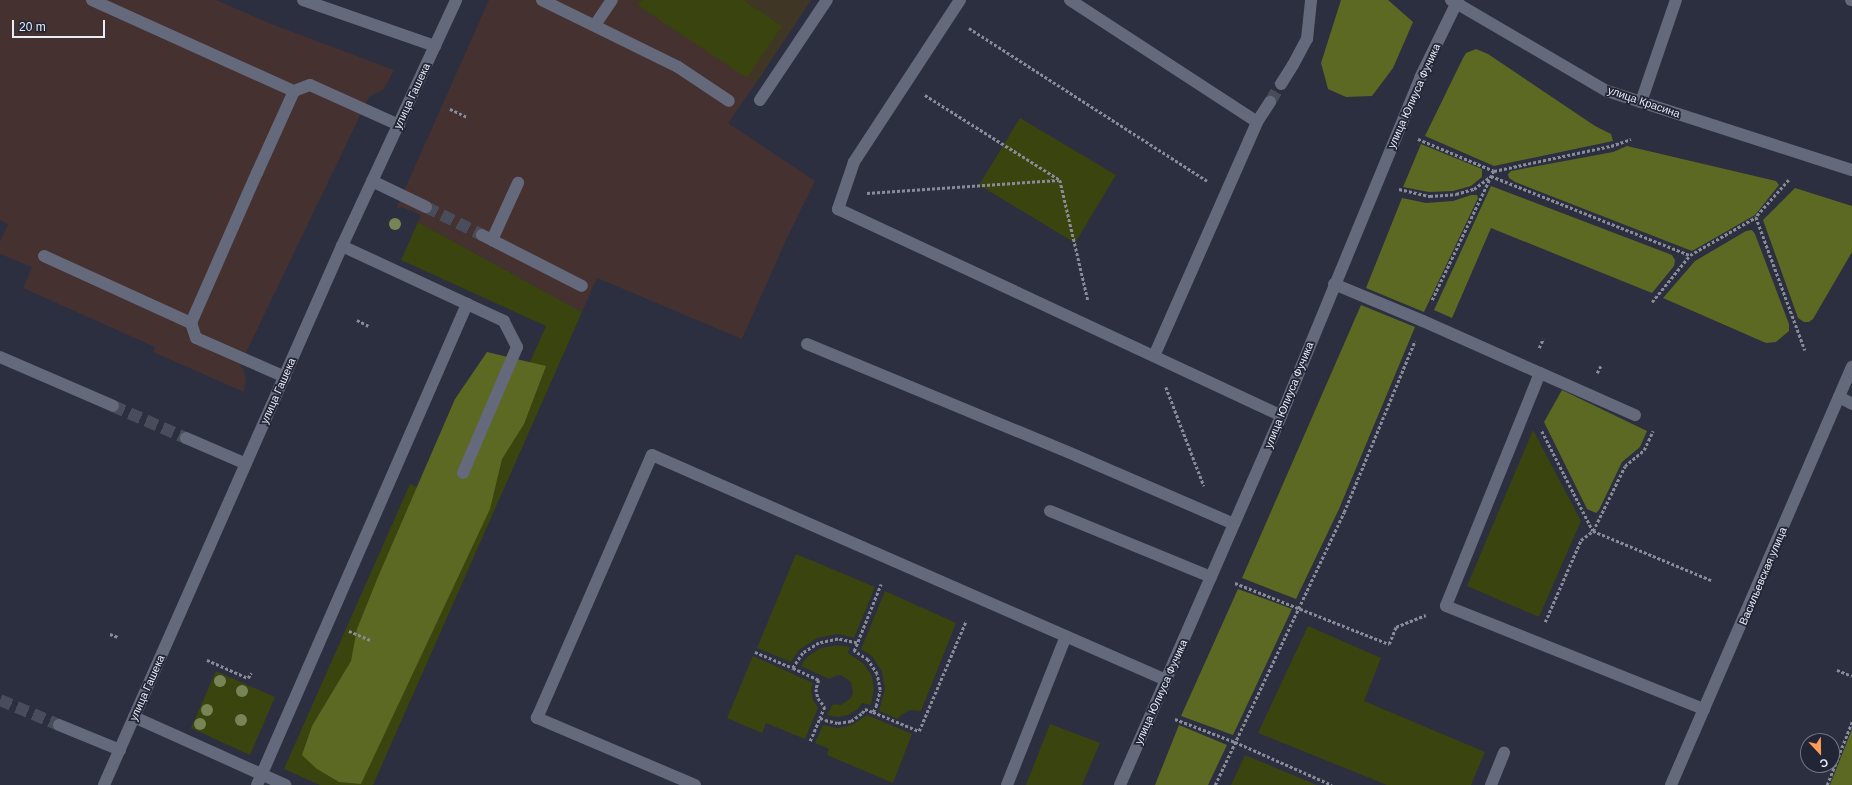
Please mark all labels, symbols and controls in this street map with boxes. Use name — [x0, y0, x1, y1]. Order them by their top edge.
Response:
scale bar — [14, 12, 107, 38]
text: 20 m — [19, 20, 46, 34]
street label: улица Юлиуса Фучика — [1385, 42, 1443, 150]
street label: улица Гашека — [391, 61, 433, 131]
street label: улица Красина — [1606, 83, 1682, 121]
street label: улица Юлиуса Фучика — [1262, 340, 1316, 450]
street label: улица Гашека — [258, 356, 298, 426]
street label: Васильевская улица — [1736, 525, 1790, 627]
street label: улица Юлиуса Фучика — [1132, 638, 1190, 746]
street label: улица Гашека — [127, 653, 167, 723]
north arrow — [1800, 733, 1840, 773]
text: С — [1818, 756, 1830, 770]

